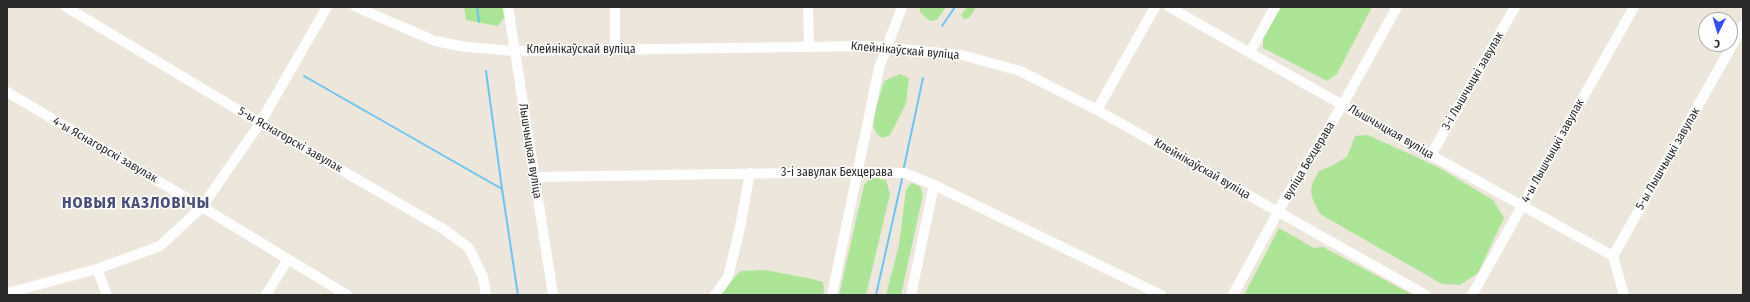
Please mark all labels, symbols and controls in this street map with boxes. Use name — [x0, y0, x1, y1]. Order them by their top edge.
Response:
north arrow — [1698, 12, 1738, 52]
street label: 3-і Лышчыцкі завулак — [1439, 29, 1507, 133]
text: С — [1714, 37, 1720, 50]
street label: Клейнікаўскай вуліца — [850, 39, 960, 63]
street label: Клейнікаўскай вуліца — [526, 43, 636, 57]
street label: 4-ы Лышчыцкі завулак — [1519, 97, 1587, 205]
street label: Лышчыцкая вуліца — [515, 102, 545, 200]
street label: Лышчыцкая вуліца — [1346, 102, 1436, 162]
street label: 5-ы Яснагорскі завулак — [235, 104, 345, 176]
street label: 5-ы Лышчыцкі завулак — [1633, 105, 1703, 213]
street label: 4-ы Яснагорскі завулак — [50, 114, 160, 186]
street label: вуліца Бехцерава — [1280, 119, 1338, 203]
street label: Клейнікаўскай вуліца — [1151, 136, 1253, 202]
street label: 3-і завулак Бехцерава — [781, 166, 893, 180]
district label: НОВЫЯ КАЗЛОВІЧЫ — [62, 194, 210, 214]

